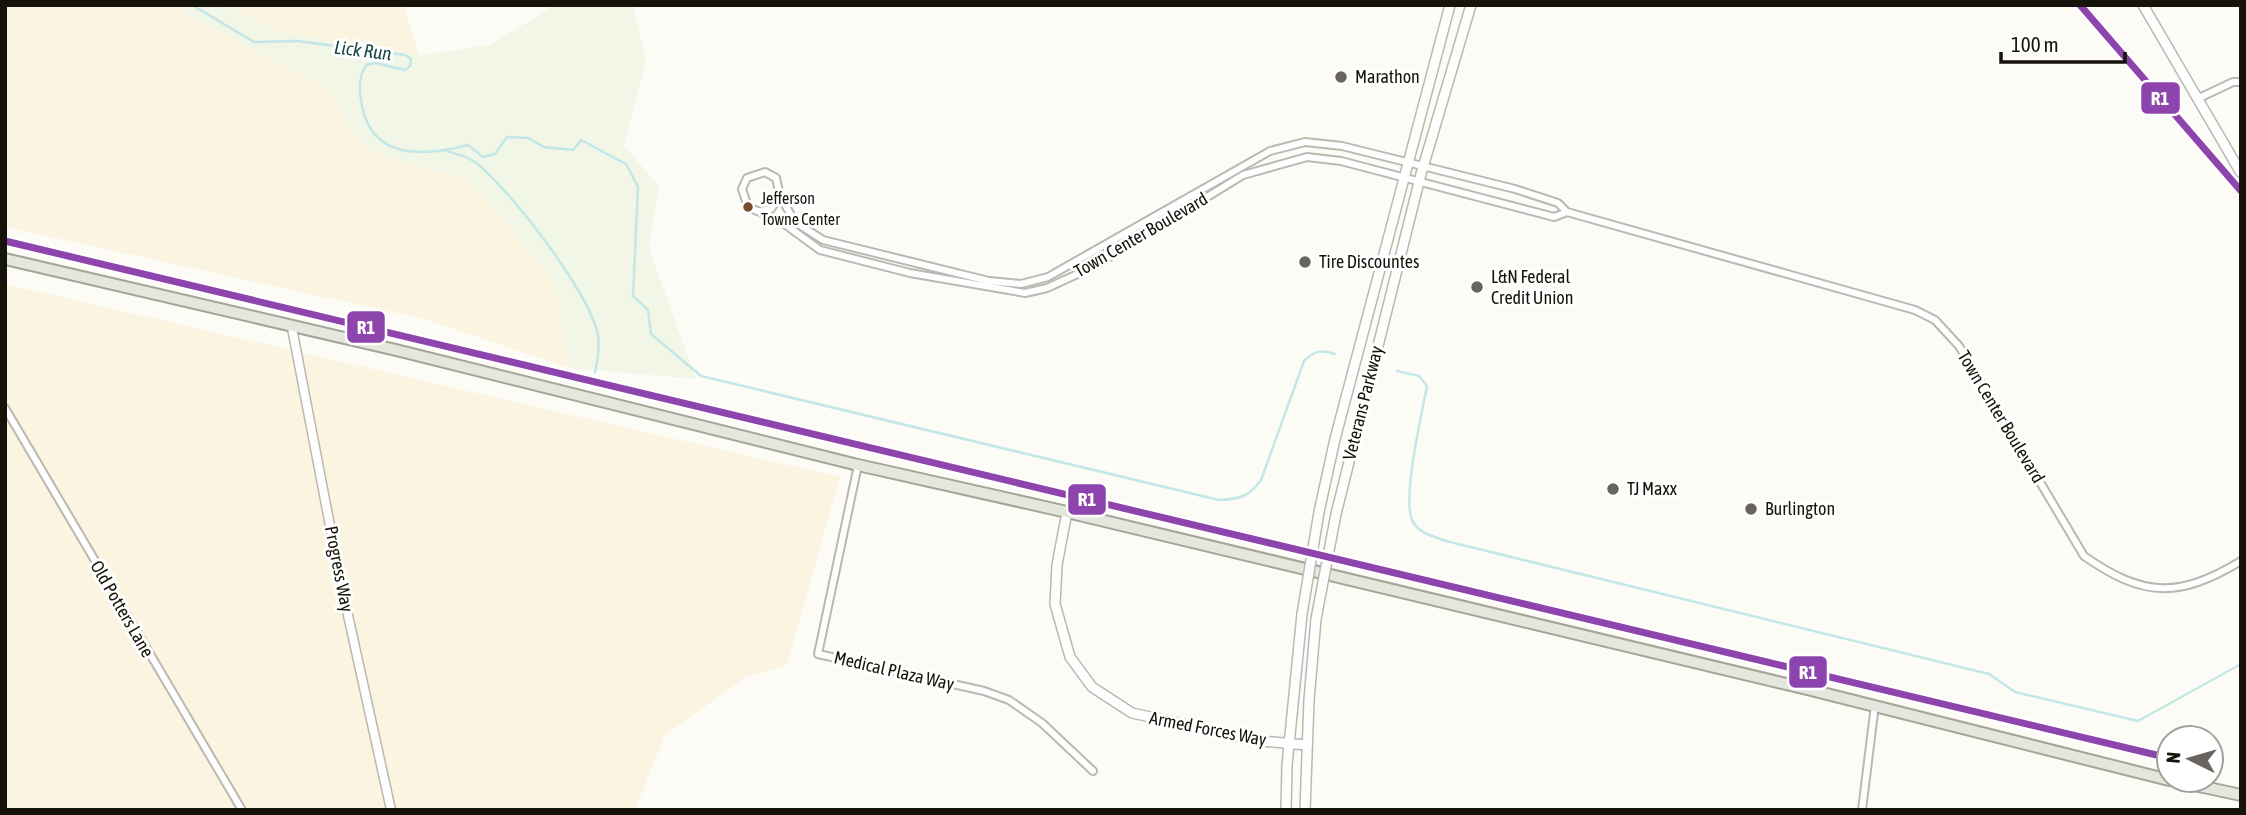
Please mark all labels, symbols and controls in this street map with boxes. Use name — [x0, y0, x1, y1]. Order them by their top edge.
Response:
scale bar — [2001, 21, 2125, 65]
text: 100 m — [2011, 32, 2059, 56]
water label: Lick Run — [333, 36, 393, 64]
place label: Marathon — [1355, 66, 1420, 87]
marker: Marathon — [1333, 69, 1349, 85]
line badge: R1 — [2140, 81, 2181, 115]
text: R1 — [2151, 87, 2169, 109]
street label: Town Center Boulevard — [1070, 188, 1211, 281]
place label: Jefferson Towne Center — [761, 189, 840, 228]
marker: Jefferson Towne Center — [741, 200, 755, 214]
place label: Tire Discountes — [1319, 251, 1419, 272]
marker: Tire Discountes — [1297, 254, 1313, 270]
place label: L&N Federal Credit Union — [1491, 266, 1574, 308]
marker: L&N Federal Credit Union — [1469, 279, 1485, 295]
line badge: R1 — [346, 310, 386, 344]
text: R1 — [357, 316, 375, 338]
street label: Veterans Parkway — [1338, 344, 1387, 462]
street label: Town Center Boulevard — [1954, 347, 2049, 487]
place label: TJ Maxx — [1627, 478, 1677, 499]
marker: TJ Maxx — [1605, 481, 1621, 497]
line badge: R1 — [1067, 483, 1107, 516]
text: R1 — [1078, 488, 1096, 510]
place label: Burlington — [1765, 498, 1835, 519]
marker: Burlington — [1743, 501, 1759, 517]
street label: Progress Way — [321, 524, 358, 614]
street label: Old Potters Lane — [86, 557, 159, 661]
street label: Medical Plaza Way — [832, 646, 956, 695]
line badge: R1 — [1788, 655, 1828, 689]
text: R1 — [1799, 661, 1817, 683]
street label: Armed Forces Way — [1148, 707, 1268, 750]
north arrow — [2155, 724, 2225, 794]
text: N — [2162, 751, 2185, 764]

